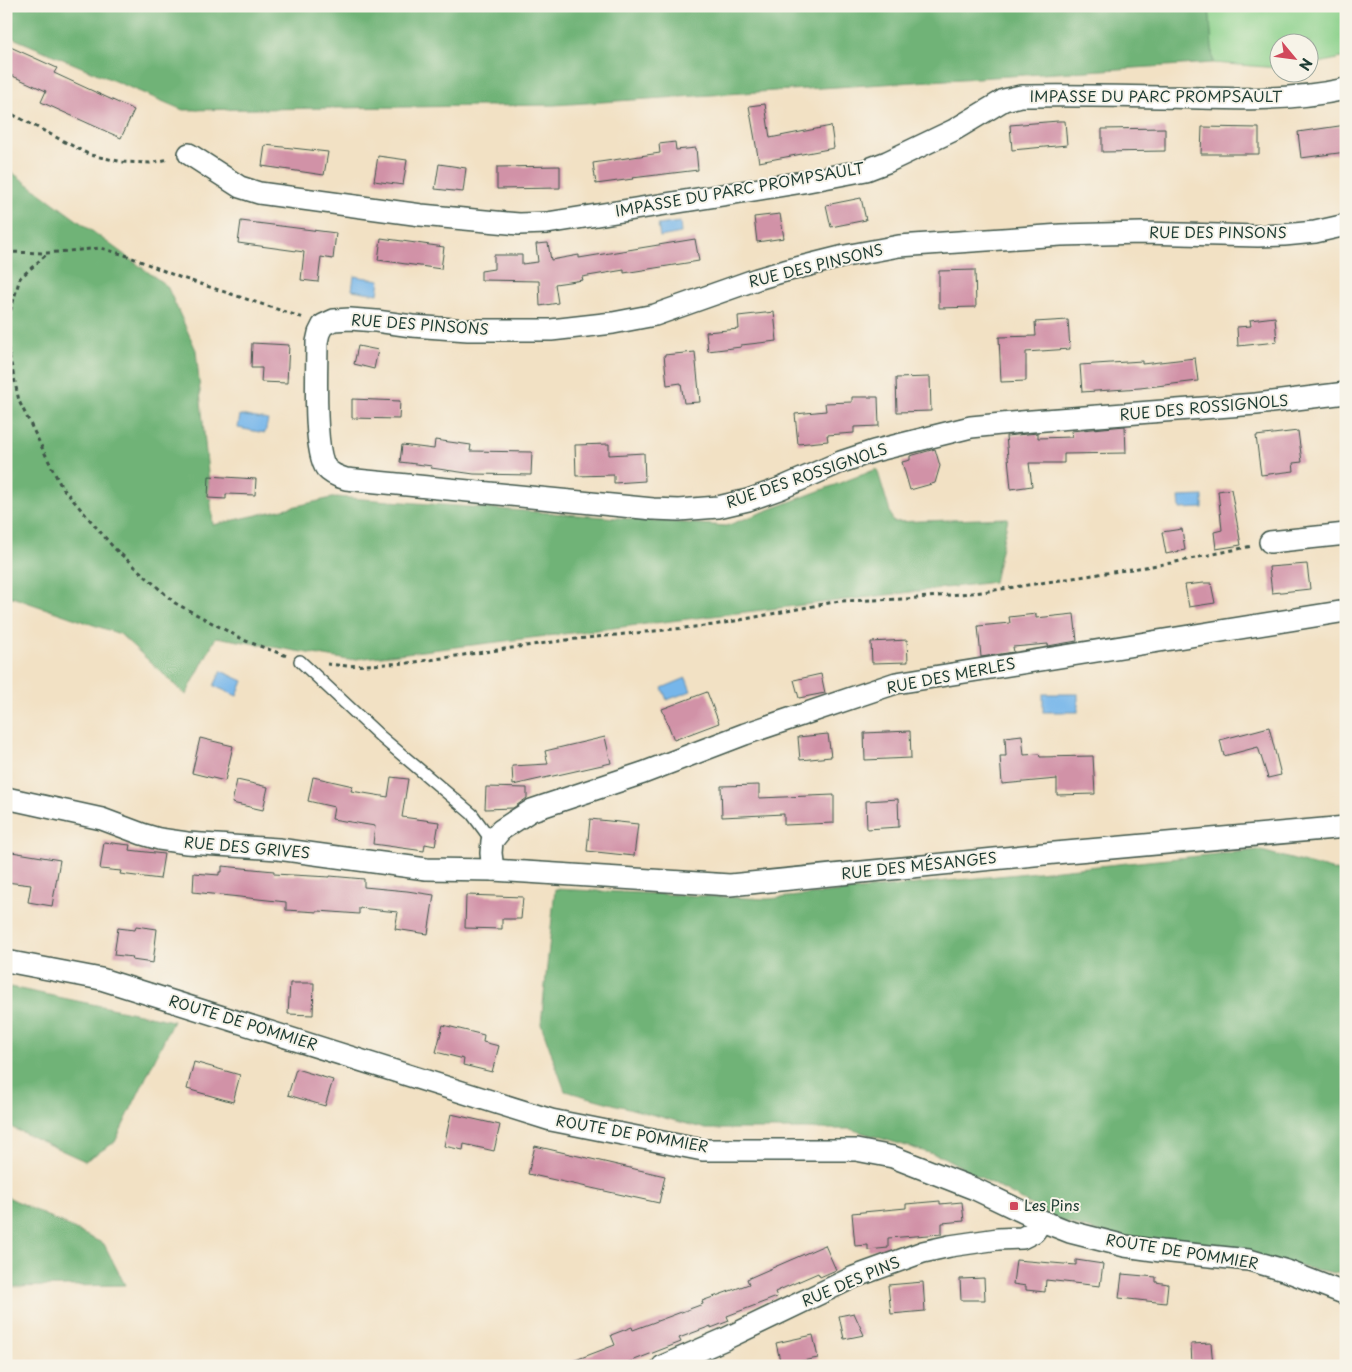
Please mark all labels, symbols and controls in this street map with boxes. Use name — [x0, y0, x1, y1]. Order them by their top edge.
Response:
north arrow — [1270, 32, 1320, 82]
text: N — [1294, 55, 1318, 74]
street label: IMPASSE DU PARC PROMPSAULT — [1030, 84, 1283, 107]
street label: IMPASSE DU PARC PROMPSAULT — [613, 155, 867, 222]
street label: RUE DES PINSONS — [1149, 220, 1287, 243]
street label: RUE DES PINSONS — [746, 237, 885, 292]
street label: RUE DES PINSONS — [350, 307, 490, 340]
street label: RUE DES ROSSIGNOLS — [1118, 388, 1289, 425]
street label: RUE DES ROSSIGNOLS — [723, 436, 890, 513]
street label: RUE DES MERLES — [884, 651, 1017, 698]
street label: RUE DES GRIVES — [183, 830, 311, 863]
street label: RUE DES MÉSANGES — [840, 845, 998, 884]
street label: ROUTE DE POMMIER — [166, 988, 321, 1055]
street label: ROUTE DE POMMIER — [554, 1108, 710, 1157]
place label: Les Pins — [1024, 1193, 1080, 1216]
marker: Les Pins — [1008, 1200, 1020, 1212]
street label: ROUTE DE POMMIER — [1104, 1227, 1260, 1274]
street label: RUE DES PINS — [798, 1250, 903, 1312]

